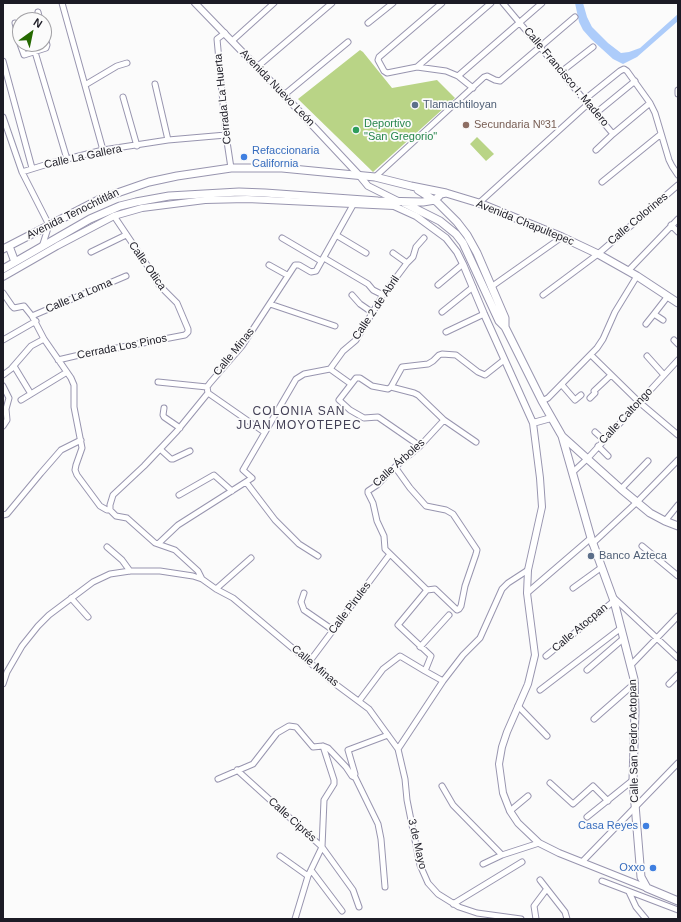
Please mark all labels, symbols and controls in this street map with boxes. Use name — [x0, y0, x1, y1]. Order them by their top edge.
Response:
north arrow — [12, 12, 52, 52]
text: N — [31, 16, 45, 30]
street label: Calle Francisco I. Madero — [521, 25, 611, 129]
street label: Avenida Nuevo León — [237, 47, 317, 129]
street label: Cerrada La Huerta — [212, 53, 234, 145]
place label: Tlamachtiloyan — [423, 98, 497, 112]
marker: Tlamachtiloyan — [410, 100, 420, 110]
place label: Deportivo "San Gregorio" — [364, 117, 437, 143]
place label: Secundaria Nº31 — [474, 118, 557, 132]
marker: Secundaria Nº31 — [461, 120, 471, 130]
marker: Deportivo "San Gregorio" — [351, 125, 361, 135]
street label: Calle La Gallera — [43, 142, 123, 172]
place label: Refaccionaria California — [252, 144, 319, 170]
marker: Refaccionaria California — [239, 152, 249, 162]
street label: Avenida Tenochtitlán — [25, 186, 121, 242]
street label: Calle Colorines — [605, 190, 671, 248]
street label: Avenida Chapultepec — [474, 197, 576, 249]
street label: Calle Otlica — [125, 239, 169, 293]
street label: Calle 2 de Abril — [350, 273, 402, 343]
street label: Calle La Loma — [44, 276, 114, 316]
street label: Calle Minas — [211, 326, 257, 378]
street label: Cerrada Los Pinos — [76, 332, 168, 362]
street label: Calle Caltongo — [597, 385, 655, 447]
district label: COLONIA SAN JUAN MOYOTEPEC — [236, 405, 362, 433]
street label: Calle Árboles — [370, 436, 428, 490]
place label: Banco Azteca — [599, 549, 667, 563]
marker: Banco Azteca — [586, 551, 596, 561]
street label: Calle Pirules — [326, 579, 374, 637]
street label: Calle Atocpan — [550, 601, 610, 655]
street label: Calle Minas — [289, 642, 341, 690]
street label: Calle San Pedro Actopan — [626, 679, 642, 803]
street label: Calle Ciprés — [265, 795, 319, 845]
street label: 3 de Mayo — [405, 817, 429, 871]
place label: Casa Reyes — [578, 819, 638, 833]
marker: Casa Reyes — [641, 821, 651, 831]
place label: Oxxo — [619, 861, 645, 875]
marker: Oxxo — [648, 863, 658, 873]

